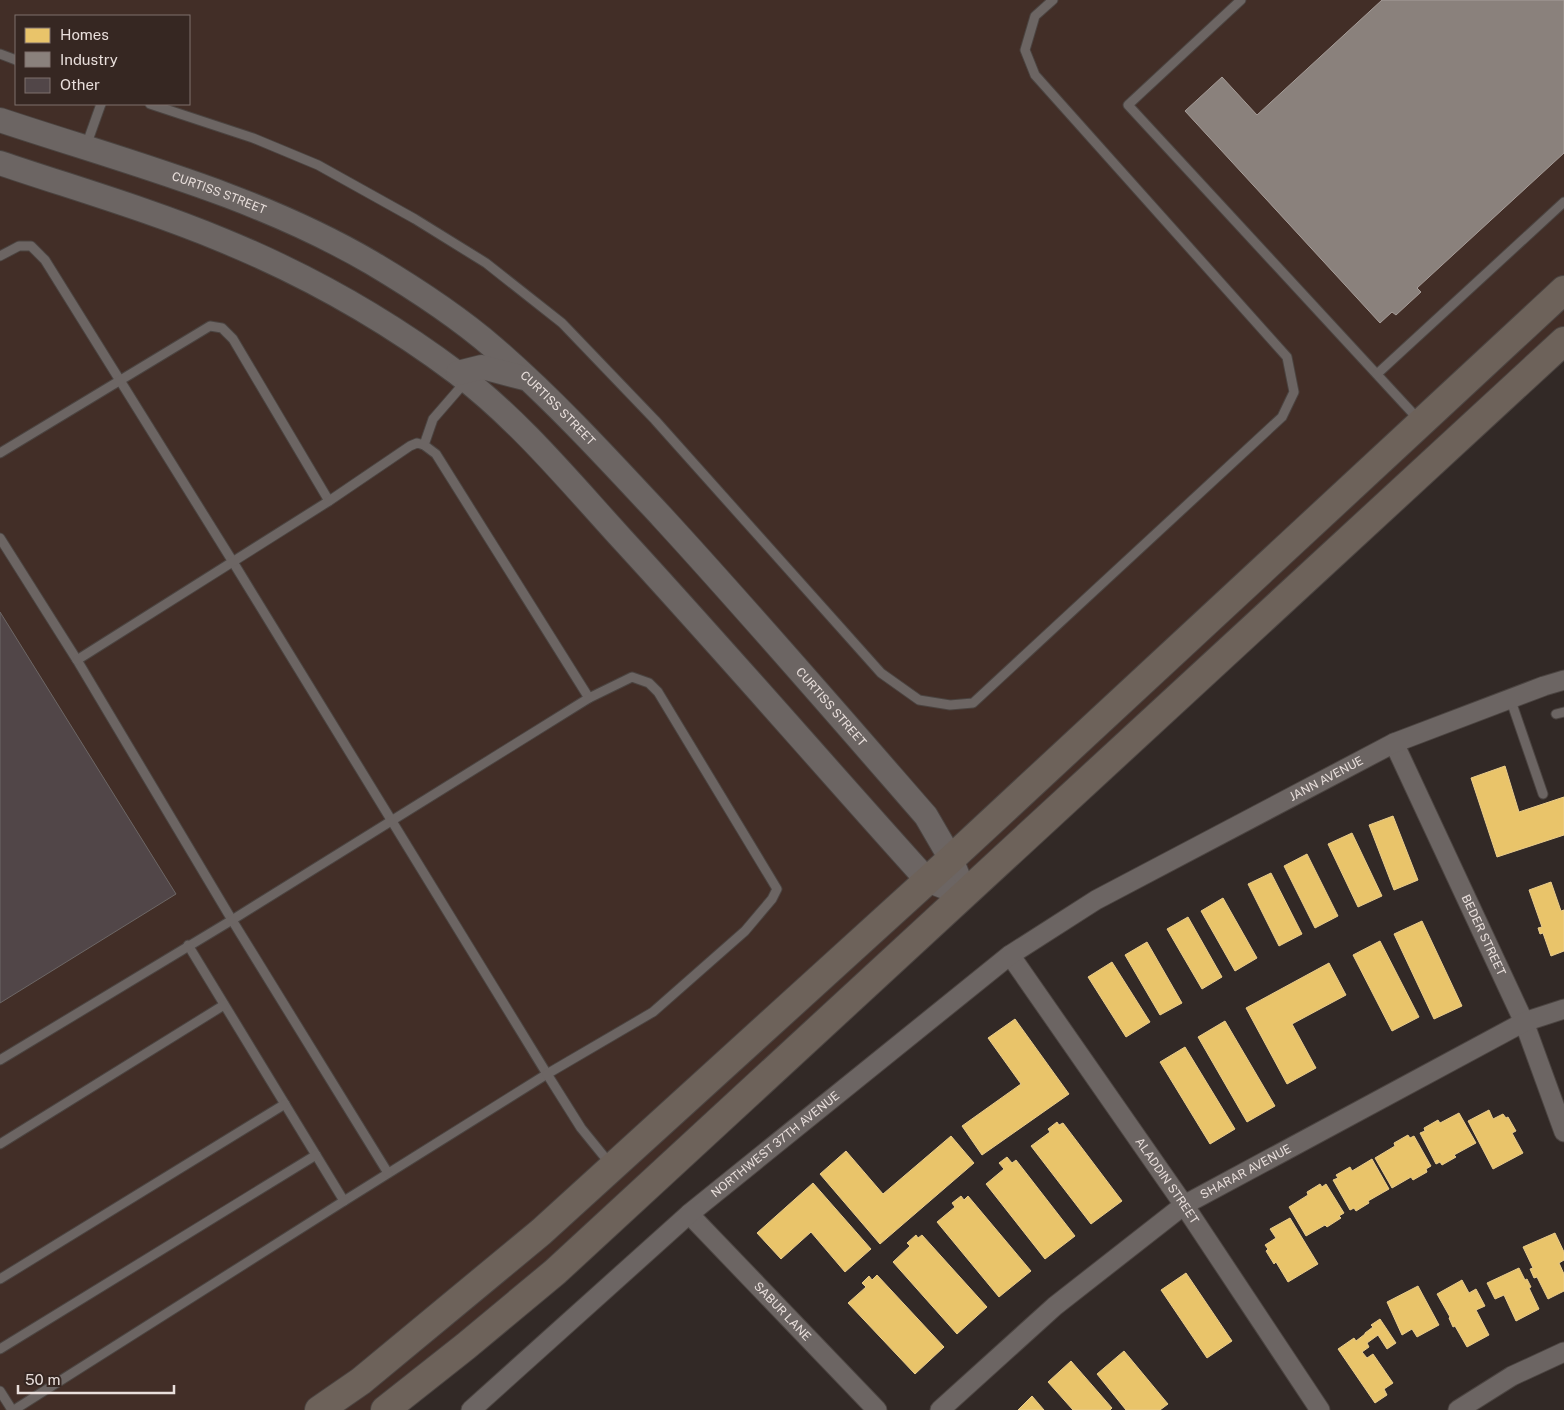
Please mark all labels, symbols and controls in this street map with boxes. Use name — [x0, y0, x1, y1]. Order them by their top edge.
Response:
legend — [15, 15, 190, 105]
text: Homes — [60, 26, 109, 43]
text: Industry — [60, 51, 118, 68]
text: Other — [60, 76, 100, 93]
street label: CURTISS STREET — [170, 169, 268, 217]
street label: CURTISS STREET — [517, 368, 598, 448]
street label: CURTISS STREET — [793, 665, 869, 749]
street label: JANN AVENUE — [1287, 753, 1366, 804]
street label: BEDER STREET — [1459, 892, 1508, 978]
street label: NORTHWEST 37TH AVENUE — [708, 1089, 842, 1200]
street label: ALADDIN STREET — [1132, 1135, 1202, 1227]
street label: SHARAR AVENUE — [1198, 1142, 1294, 1202]
street label: SABUR LANE — [751, 1279, 814, 1344]
scale bar — [18, 1362, 174, 1394]
text: 50 m — [25, 1371, 60, 1388]

